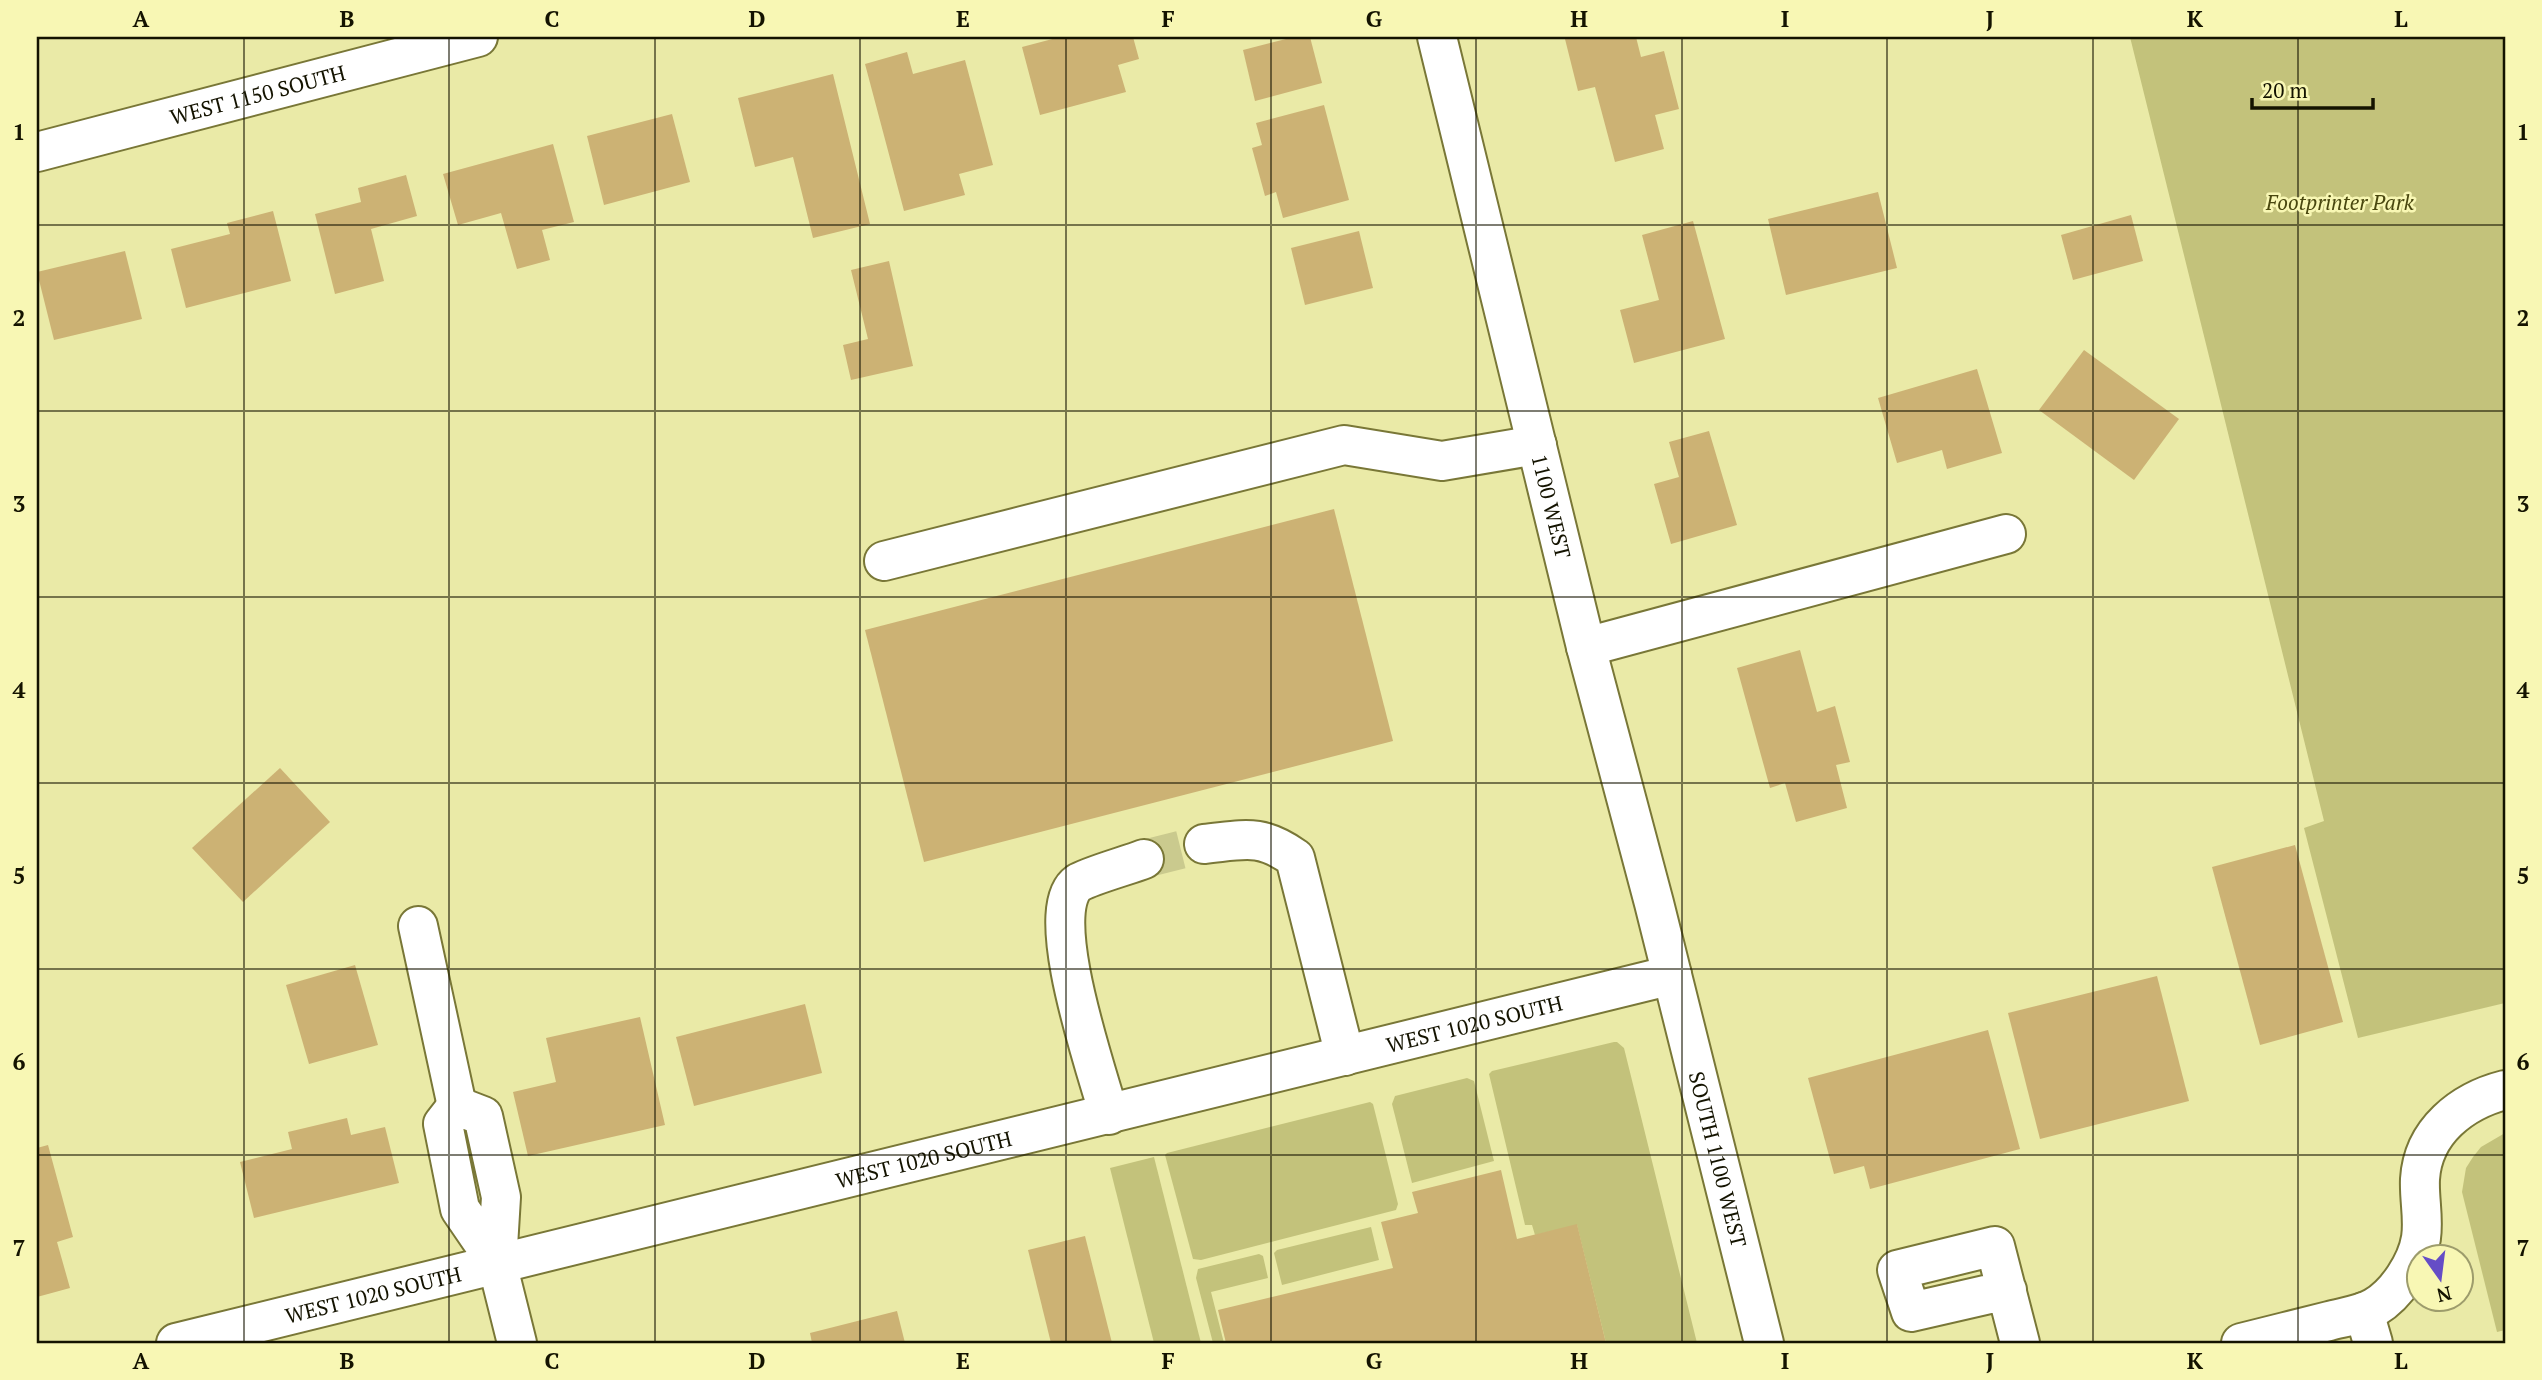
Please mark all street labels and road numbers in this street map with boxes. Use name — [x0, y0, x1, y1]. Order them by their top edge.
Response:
street label: WEST 1150 SOUTH — [167, 58, 348, 131]
street label: 1100 WEST — [1525, 451, 1578, 561]
street label: WEST 1020 SOUTH — [1383, 988, 1565, 1059]
street label: SOUTH 1100 WEST — [1683, 1068, 1754, 1250]
street label: WEST 1020 SOUTH — [833, 1124, 1015, 1194]
street label: WEST 1020 SOUTH — [282, 1259, 464, 1330]

